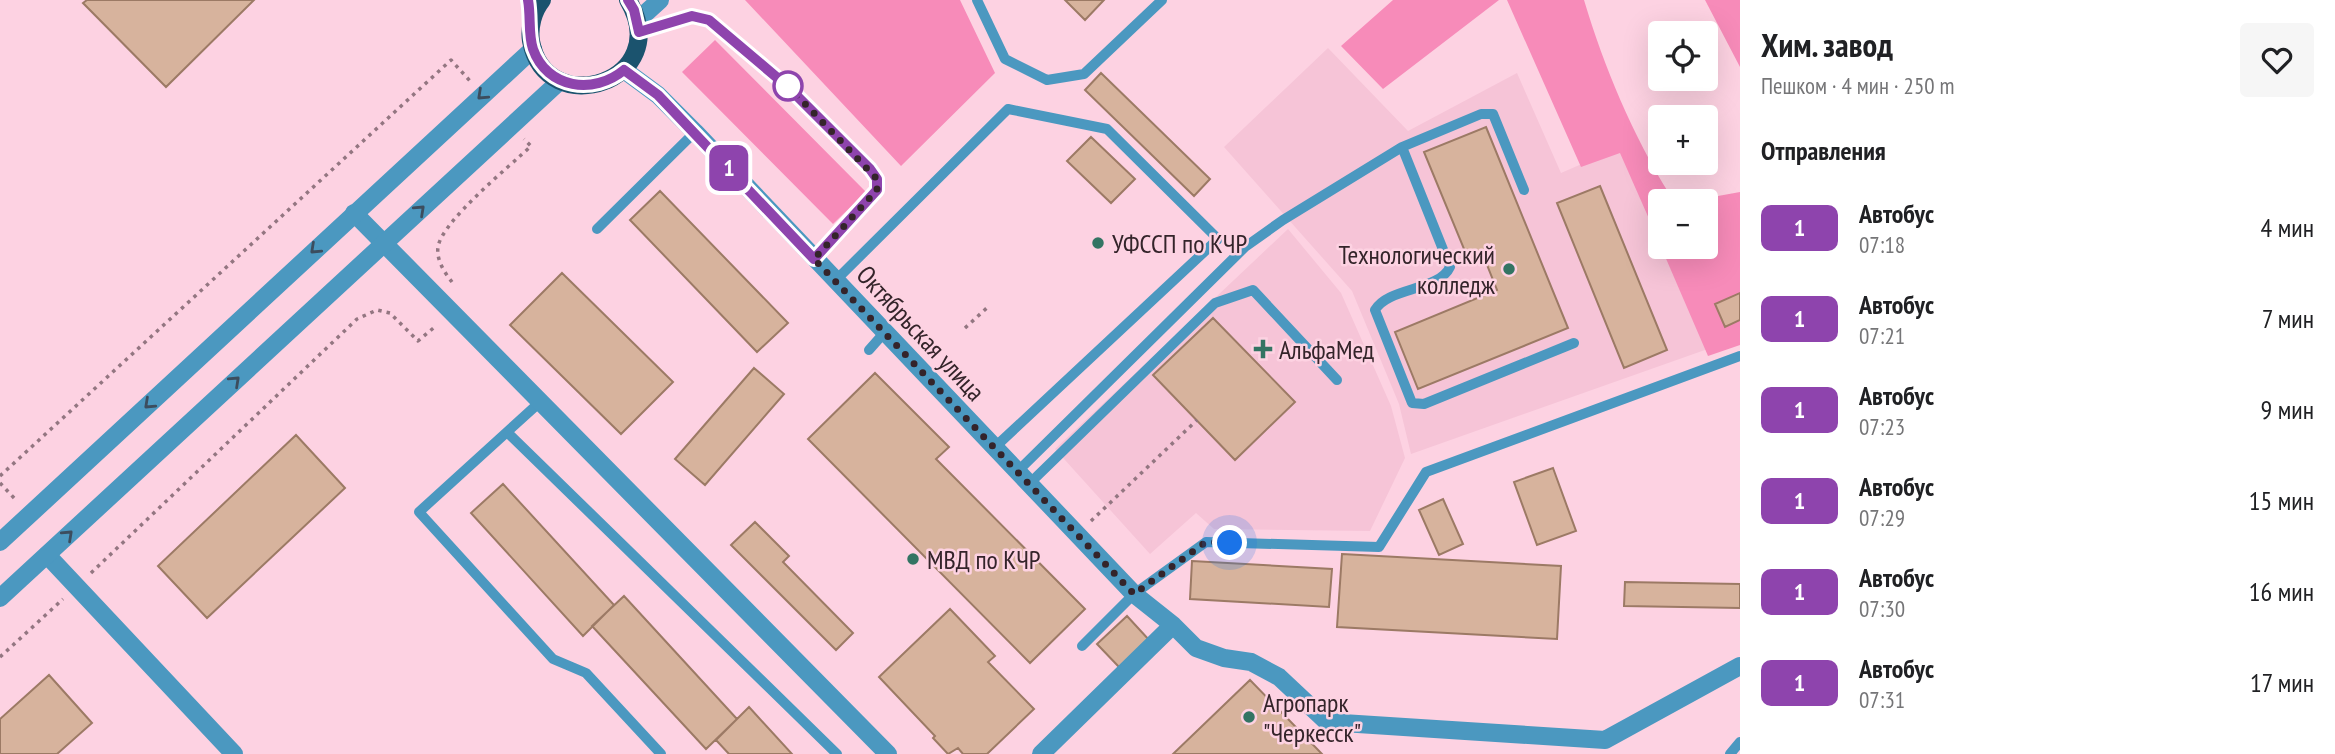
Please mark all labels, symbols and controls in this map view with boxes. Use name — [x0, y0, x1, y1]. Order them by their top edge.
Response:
map controls — [1648, 21, 1718, 259]
button: locate — [1648, 21, 1718, 91]
text: Хим. завод — [1761, 23, 1893, 66]
button: heart — [2240, 23, 2314, 97]
unlabelled marker — [773, 71, 803, 101]
text: Пешком · 4 мин · 250 m — [1761, 71, 1954, 100]
one-way arrow — [477, 87, 490, 99]
button: + — [1648, 105, 1718, 175]
text: Отправления — [1761, 134, 1886, 167]
line badge: 1 — [706, 145, 752, 191]
text: 1 — [723, 152, 735, 183]
button: − — [1648, 189, 1718, 259]
text: Автобус — [1859, 197, 1934, 230]
one-way arrow — [412, 206, 425, 218]
text: 4 мин — [2261, 211, 2314, 244]
text: 1 — [1794, 212, 1805, 243]
place label: УФССП по КЧР — [1112, 227, 1247, 260]
text: 07:18 — [1859, 230, 1905, 259]
marker: УФССП по КЧР — [1090, 235, 1106, 251]
place label: Технологический колледж — [1339, 238, 1495, 301]
one-way arrow — [310, 241, 323, 254]
street label: Октябрьская улица — [850, 258, 992, 408]
marker: Технологический колледж — [1501, 261, 1517, 277]
text: Автобус — [1859, 288, 1934, 321]
text: 7 мин — [2262, 302, 2314, 335]
text: 1 — [1794, 303, 1805, 334]
text: 07:21 — [1859, 321, 1905, 350]
place label: АльфаМед — [1279, 333, 1374, 366]
marker: АльфаМед — [1253, 339, 1273, 359]
one-way arrow — [227, 377, 240, 389]
text: Автобус — [1859, 379, 1934, 412]
text: 9 мин — [2261, 393, 2314, 426]
text: 1 — [1794, 394, 1805, 425]
one-way arrow — [144, 396, 157, 408]
text: 07:23 — [1859, 412, 1905, 441]
text: Автобус — [1859, 470, 1934, 503]
text: 15 мин — [2249, 484, 2314, 517]
text: 1 — [1794, 485, 1805, 516]
text: 07:29 — [1859, 503, 1905, 532]
your location — [1212, 525, 1247, 560]
one-way arrow — [60, 531, 73, 544]
place label: МВД по КЧР — [927, 543, 1041, 576]
marker: МВД по КЧР — [905, 551, 921, 567]
text: Автобус — [1859, 561, 1934, 594]
text: 16 мин — [2249, 575, 2314, 608]
text: 1 — [1794, 576, 1805, 607]
text: 07:30 — [1859, 594, 1905, 623]
text: Автобус — [1859, 652, 1934, 685]
text: 17 мин — [2250, 666, 2314, 699]
text: 1 — [1794, 667, 1805, 698]
text: 07:31 — [1859, 685, 1905, 714]
place label: Агропарк "Черкесск" — [1263, 686, 1361, 749]
marker: Агропарк "Черкесск" — [1241, 709, 1257, 725]

